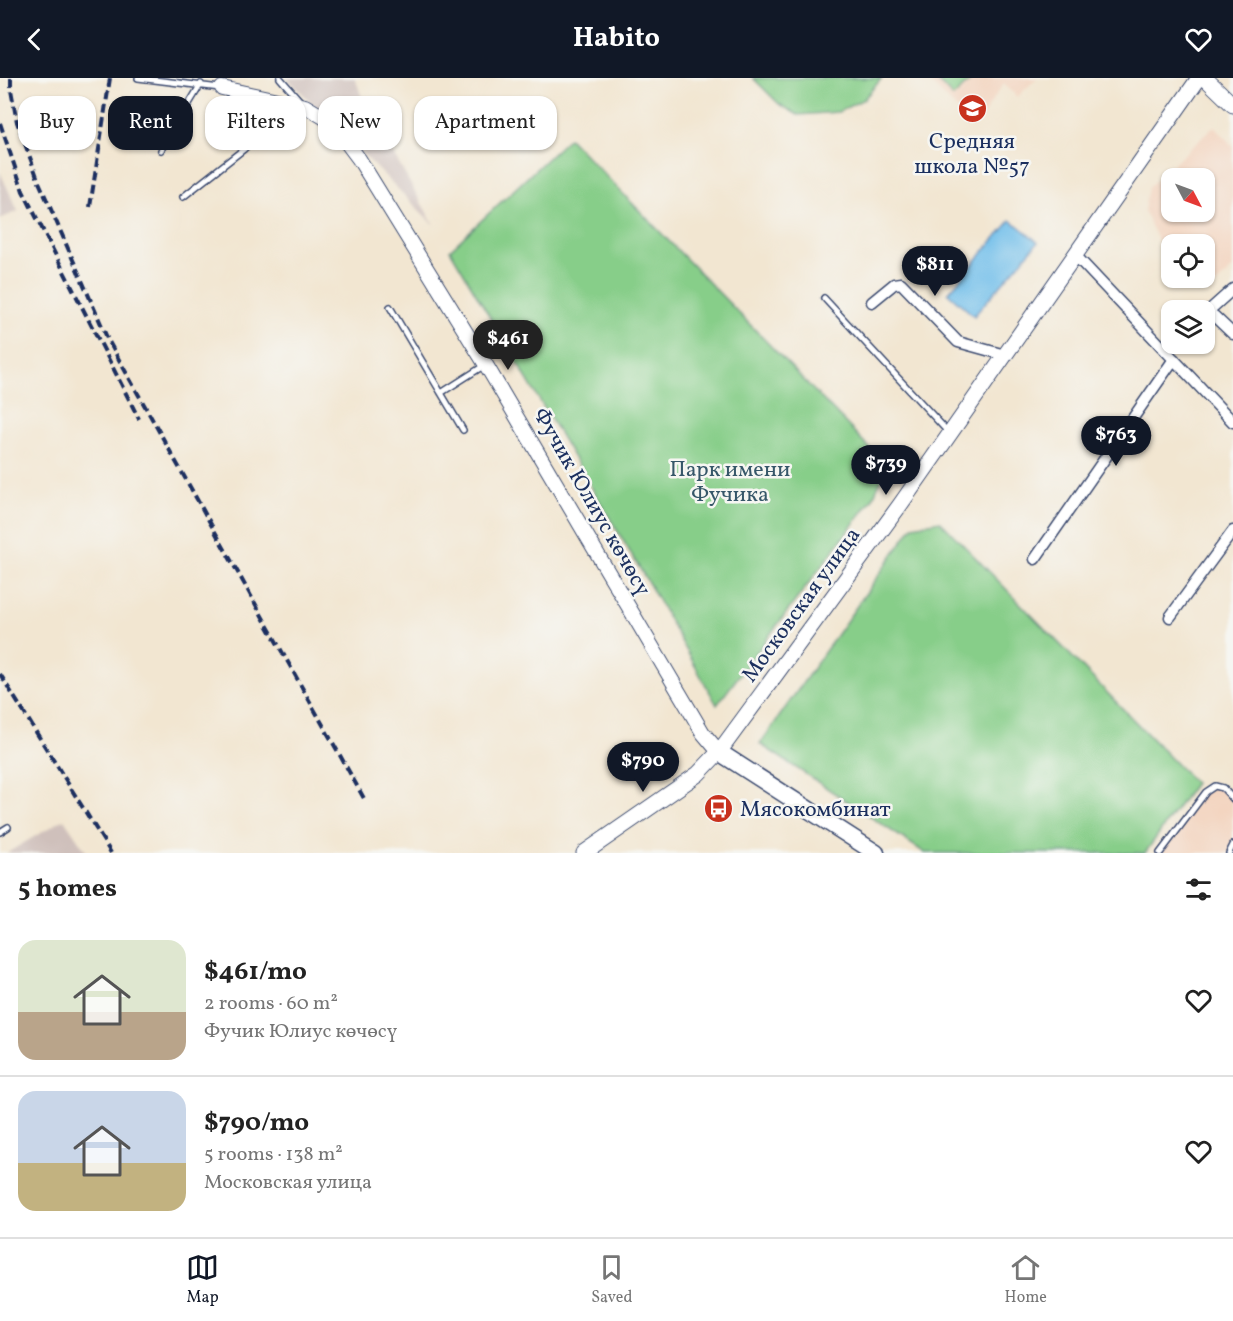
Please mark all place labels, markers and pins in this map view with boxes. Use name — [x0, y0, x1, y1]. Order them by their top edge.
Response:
school or university icon: Средняя школа №57 — [956, 92, 988, 124]
place label: Средняя школа №57 — [914, 127, 1030, 183]
pin: $811 — [899, 246, 971, 297]
pin: $461 — [472, 320, 544, 371]
pin: $763 — [1080, 416, 1152, 467]
pin: $739 — [850, 445, 922, 496]
pin: $790 — [607, 742, 679, 793]
bus stop icon: Мясокомбинат — [703, 792, 735, 824]
place label: Мясокомбинат — [740, 795, 891, 826]

